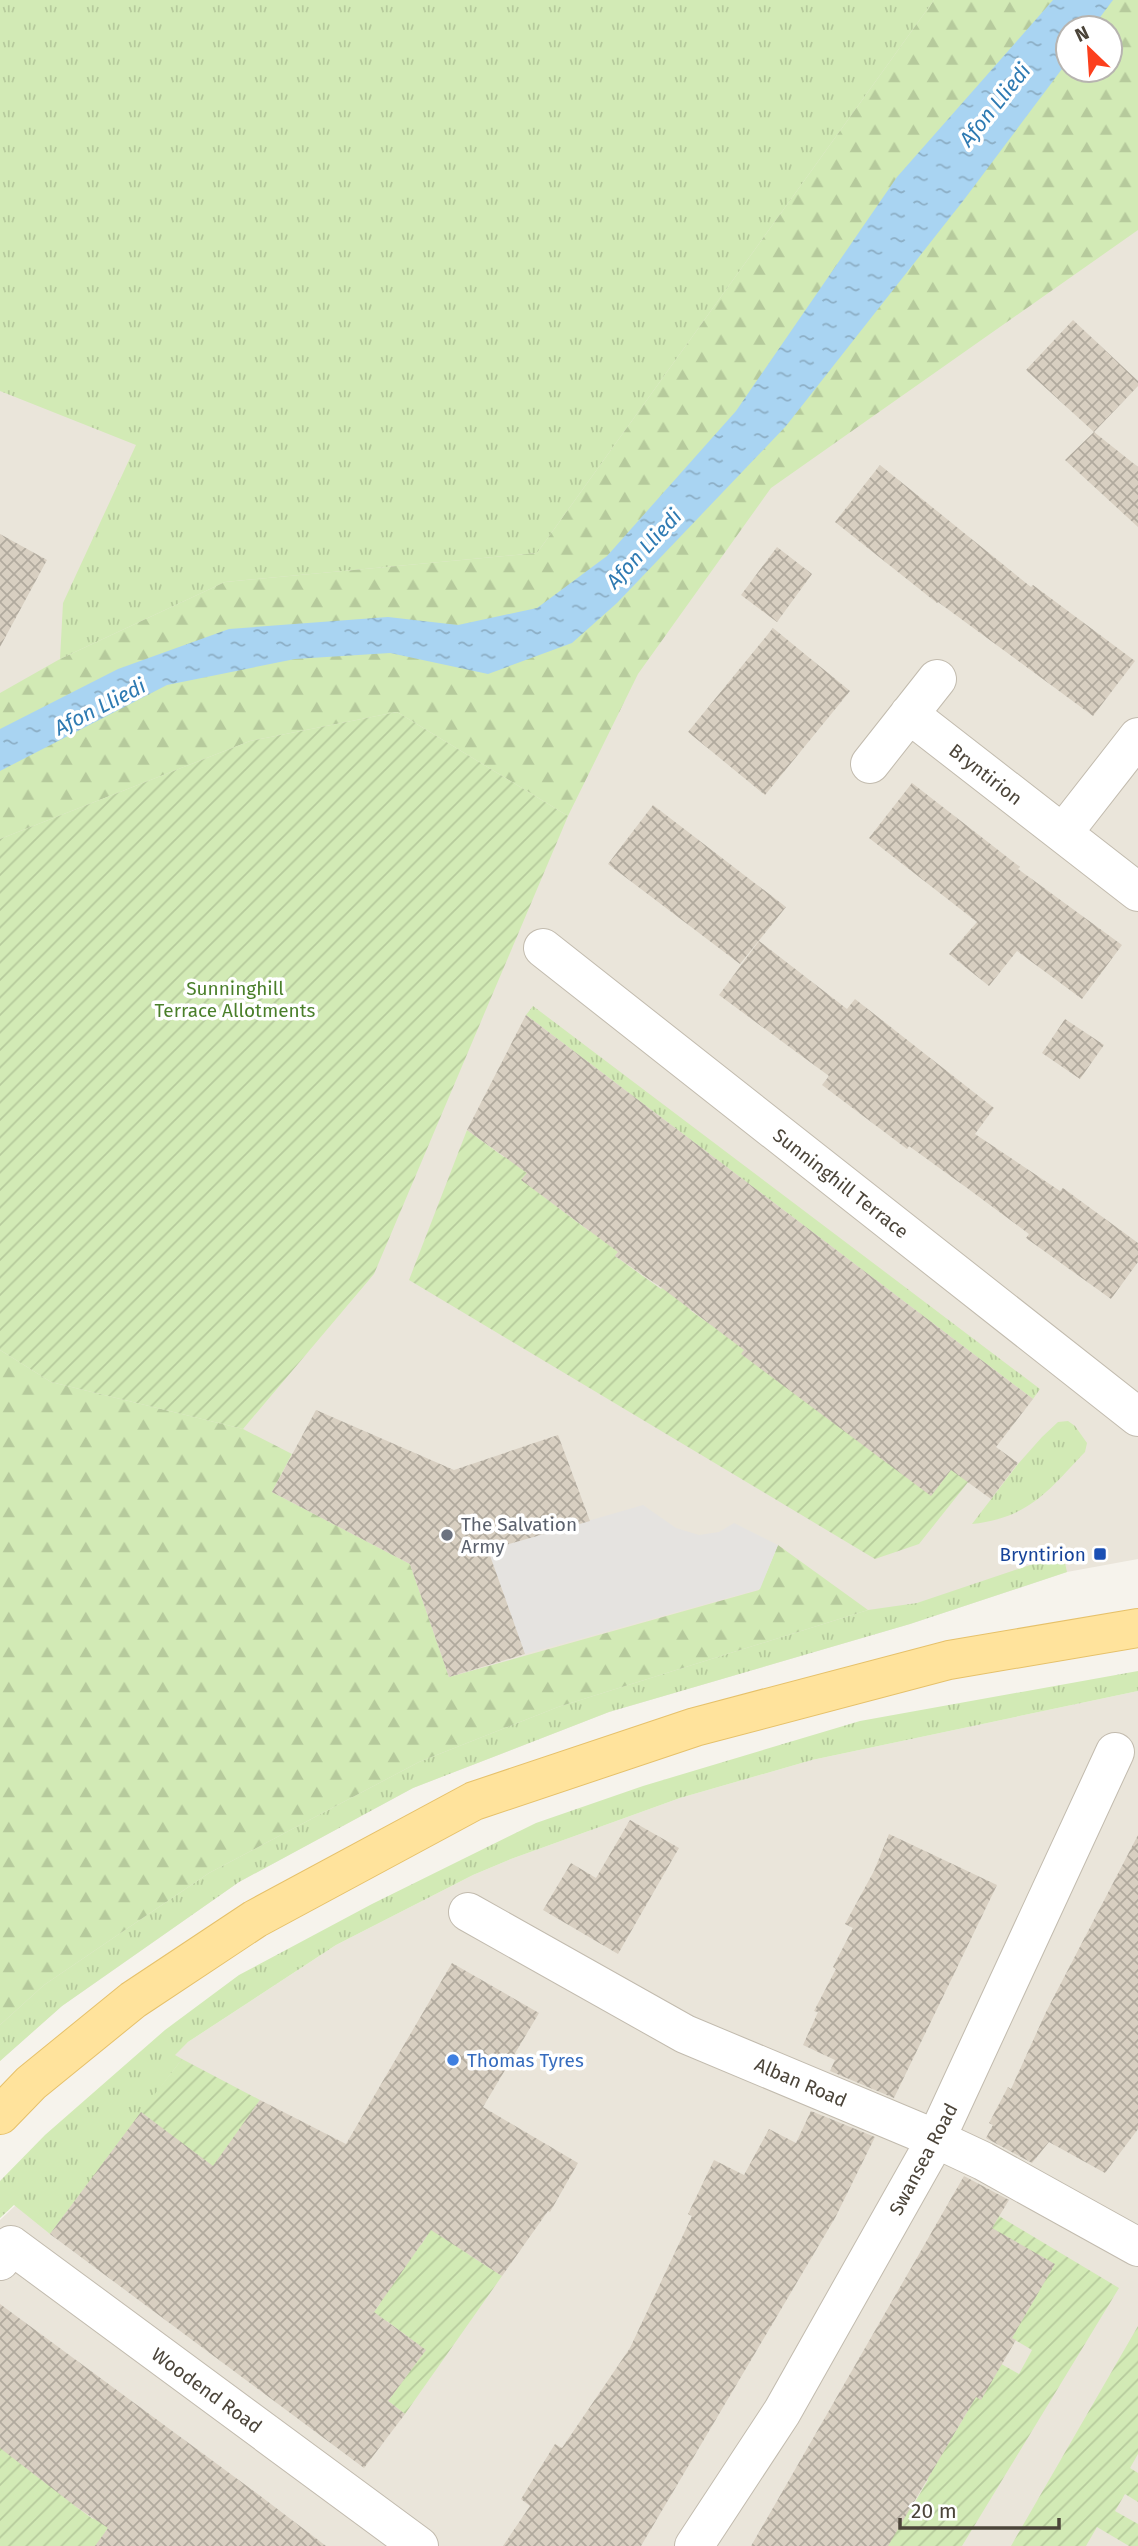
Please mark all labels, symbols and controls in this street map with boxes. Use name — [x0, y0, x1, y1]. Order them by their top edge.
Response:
north arrow — [1054, 14, 1124, 84]
text: N — [1071, 21, 1093, 47]
water label: Afon Lliedi — [953, 58, 1036, 153]
water label: Afon Lliedi — [600, 504, 687, 595]
water label: Afon Lliedi — [49, 673, 150, 742]
street label: Bryntirion — [945, 739, 1027, 810]
park label: Sunninghill Terrace Allotments — [155, 977, 316, 1022]
street label: Sunninghill Terrace — [769, 1123, 913, 1243]
place label: The Salvation Army — [461, 1513, 577, 1558]
marker: The Salvation Army — [439, 1527, 455, 1543]
place label: Bryntirion — [999, 1543, 1086, 1566]
marker: Bryntirion — [1092, 1546, 1108, 1562]
place label: Thomas Tyres — [467, 2049, 584, 2072]
marker: Thomas Tyres — [445, 2052, 461, 2068]
street label: Alban Road — [751, 2053, 850, 2112]
street label: Swansea Road — [884, 2099, 963, 2219]
street label: Woodend Road — [147, 2343, 266, 2438]
scale bar — [900, 2486, 1059, 2530]
text: 20 m — [911, 2498, 957, 2524]

